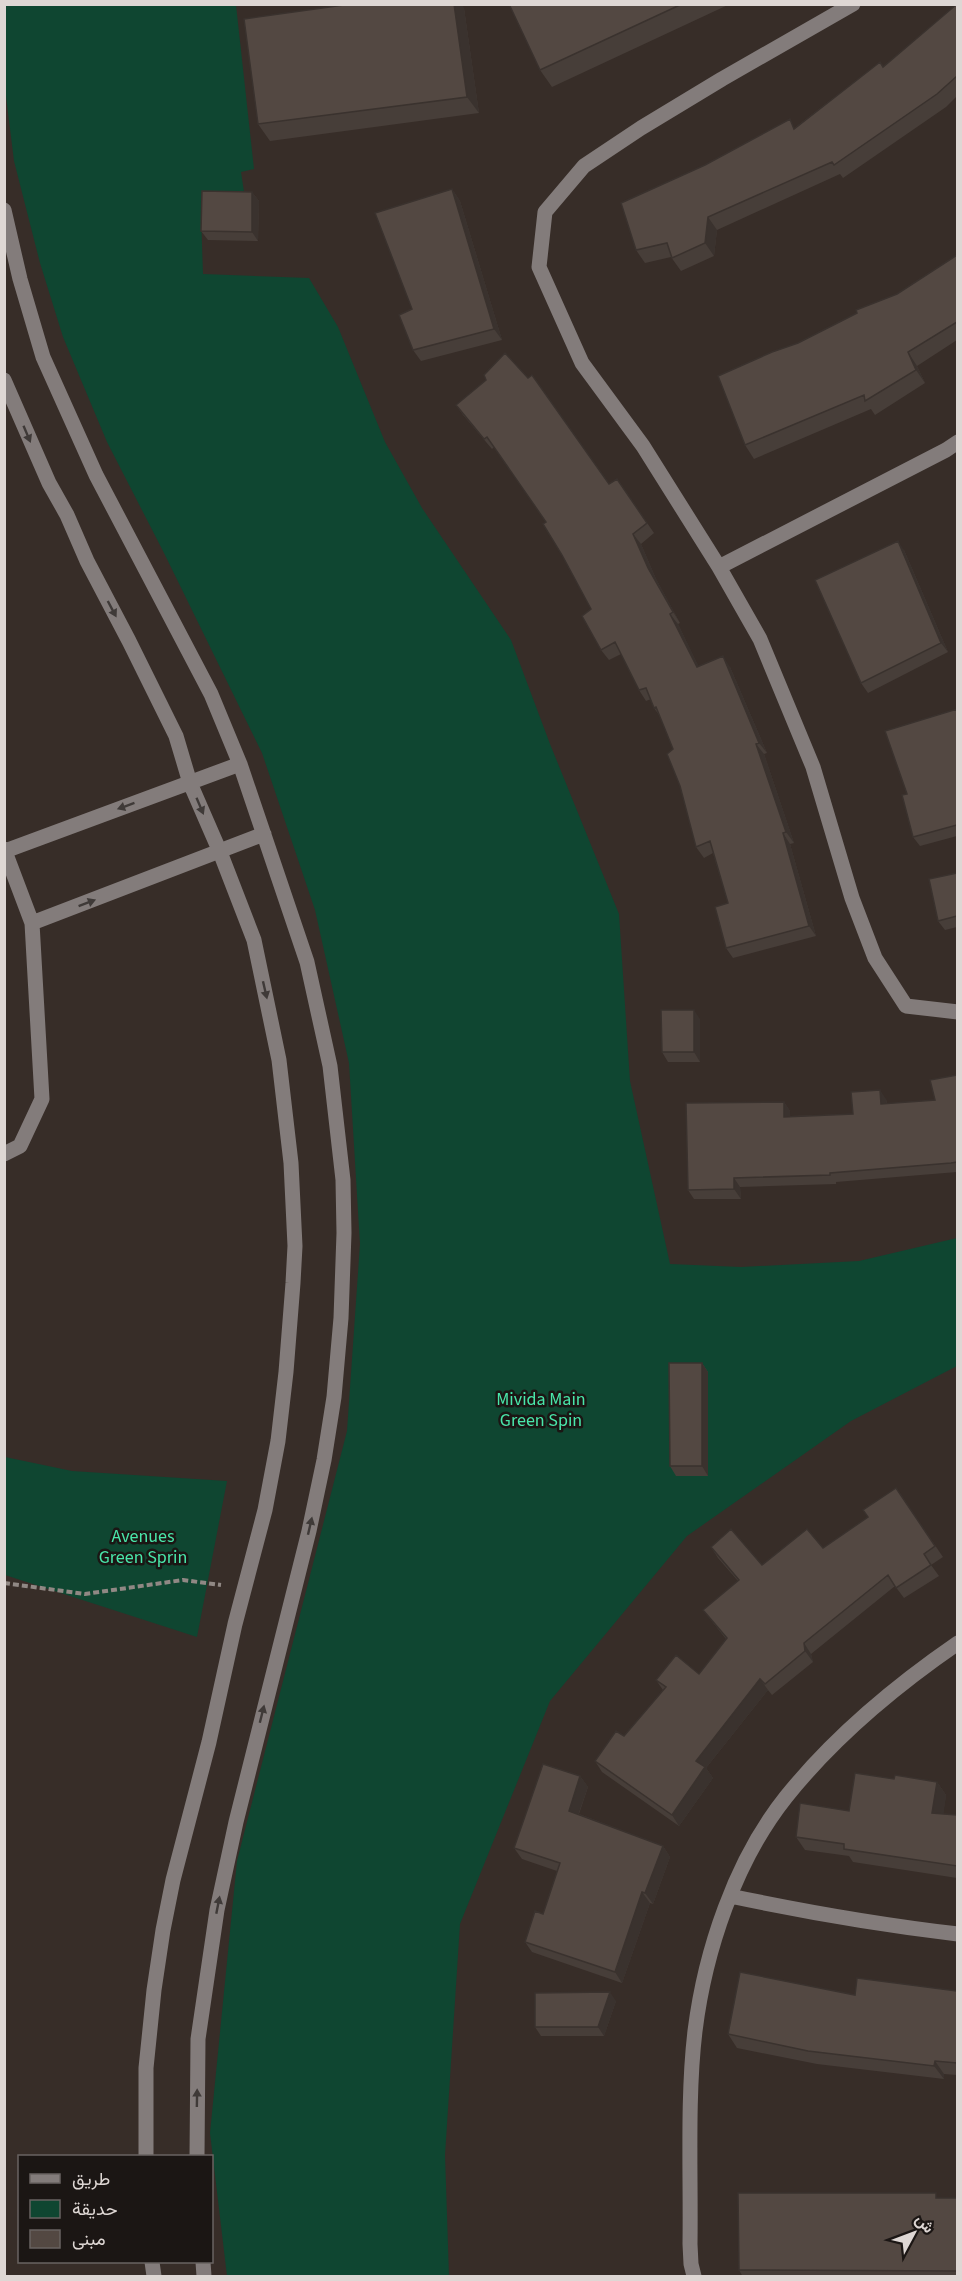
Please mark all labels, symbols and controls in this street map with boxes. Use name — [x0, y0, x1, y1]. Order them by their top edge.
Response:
one-way arrow — [23, 425, 32, 443]
one-way arrow — [108, 601, 117, 618]
one-way arrow — [195, 798, 205, 816]
one-way arrow — [117, 802, 135, 811]
one-way arrow — [78, 897, 96, 907]
one-way arrow — [261, 980, 270, 999]
park label: Mivida Main Green Spin — [496, 1387, 586, 1433]
one-way arrow — [306, 1516, 315, 1535]
park label: Avenues Green Sprin — [99, 1524, 187, 1570]
one-way arrow — [257, 1705, 267, 1724]
one-way arrow — [214, 1895, 223, 1914]
one-way arrow — [192, 2089, 202, 2108]
legend — [18, 2155, 213, 2263]
text: طريق — [72, 2167, 110, 2192]
text: حديقة — [72, 2197, 118, 2222]
north arrow — [884, 2203, 944, 2263]
text: ش — [910, 2209, 939, 2238]
text: مبنى — [72, 2227, 106, 2252]

